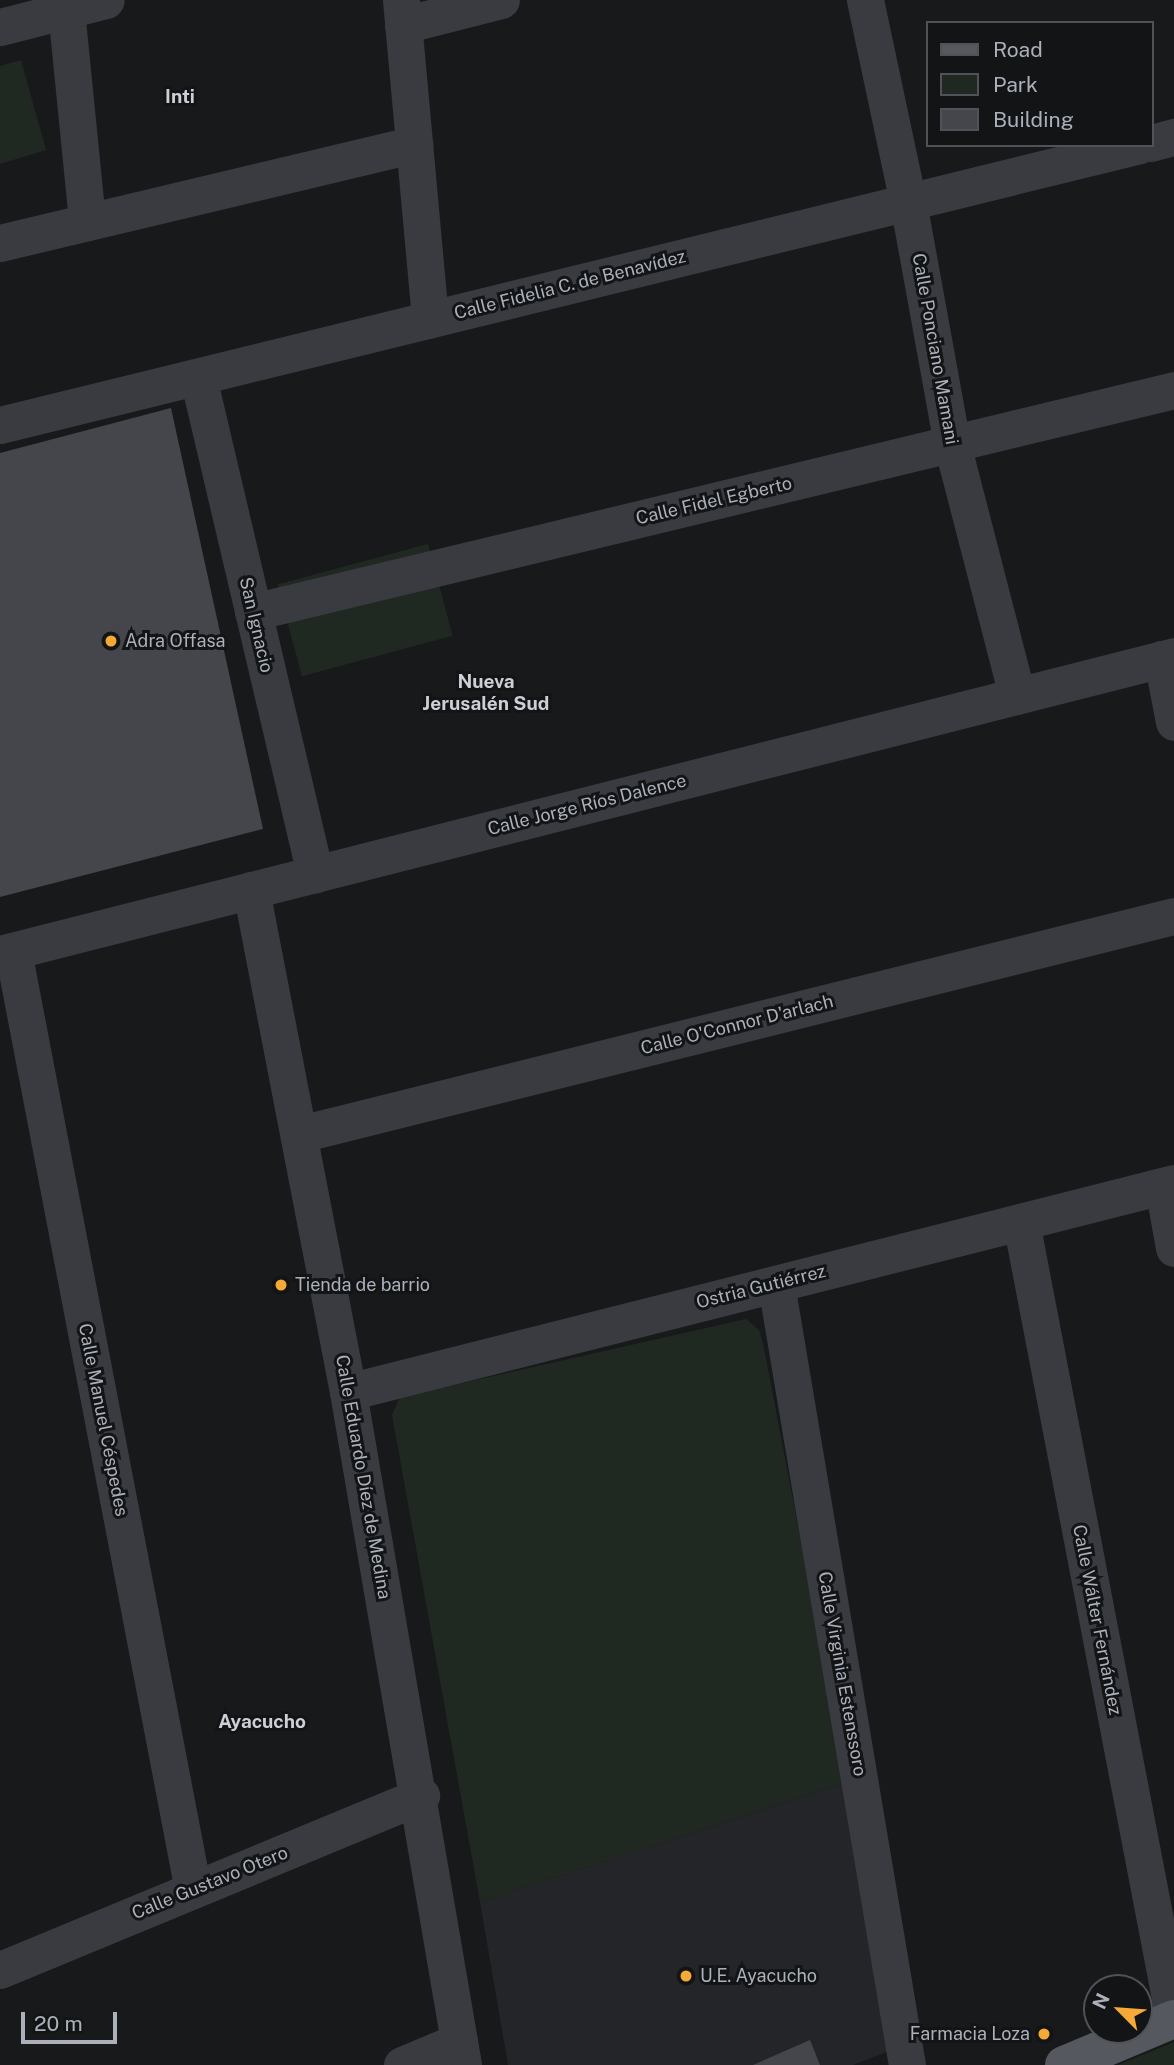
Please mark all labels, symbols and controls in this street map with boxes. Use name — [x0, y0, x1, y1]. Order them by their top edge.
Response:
legend — [926, 21, 1153, 147]
text: Road — [993, 37, 1043, 62]
text: Park — [993, 72, 1038, 97]
district label: Inti — [165, 86, 195, 108]
text: Building — [993, 107, 1074, 132]
street label: Calle Fidelia C. de Benavídez — [452, 246, 688, 324]
street label: Calle Ponciano Mamani — [908, 252, 962, 446]
street label: Calle Fidel Egberto — [634, 473, 794, 529]
street label: San Ignacio — [235, 575, 277, 675]
place label: Adra Offasa — [125, 630, 225, 652]
marker: Adra Offasa — [103, 633, 119, 649]
district label: Nueva Jerusalén Sud — [423, 671, 549, 715]
street label: Calle Jorge Ríos Dalence — [485, 770, 689, 840]
street label: Calle O'Connor D'arlach — [638, 991, 836, 1059]
street label: Ostria Gutiérrez — [694, 1260, 828, 1314]
place label: Tienda de barrio — [295, 1274, 430, 1296]
marker: Tienda de barrio — [273, 1277, 289, 1293]
street label: Calle Manuel Céspedes — [74, 1322, 132, 1518]
street label: Calle Eduardo Díez de Medina — [331, 1353, 395, 1601]
street label: Calle Wálter Fernández — [1068, 1523, 1126, 1717]
street label: Calle Virginia Estenssoro — [813, 1570, 871, 1778]
district label: Ayacucho — [218, 1711, 306, 1733]
street label: Calle Gustavo Otero — [129, 1842, 291, 1924]
place label: U.E. Ayacucho — [700, 1965, 817, 1987]
marker: U.E. Ayacucho — [678, 1968, 694, 1984]
north arrow — [1083, 1974, 1153, 2044]
text: N — [1088, 1990, 1114, 2012]
scale bar — [24, 1998, 121, 2042]
text: 20 m — [34, 2011, 83, 2036]
place label: Farmacia Loza — [910, 2023, 1030, 2045]
marker: Farmacia Loza — [1036, 2026, 1052, 2042]

